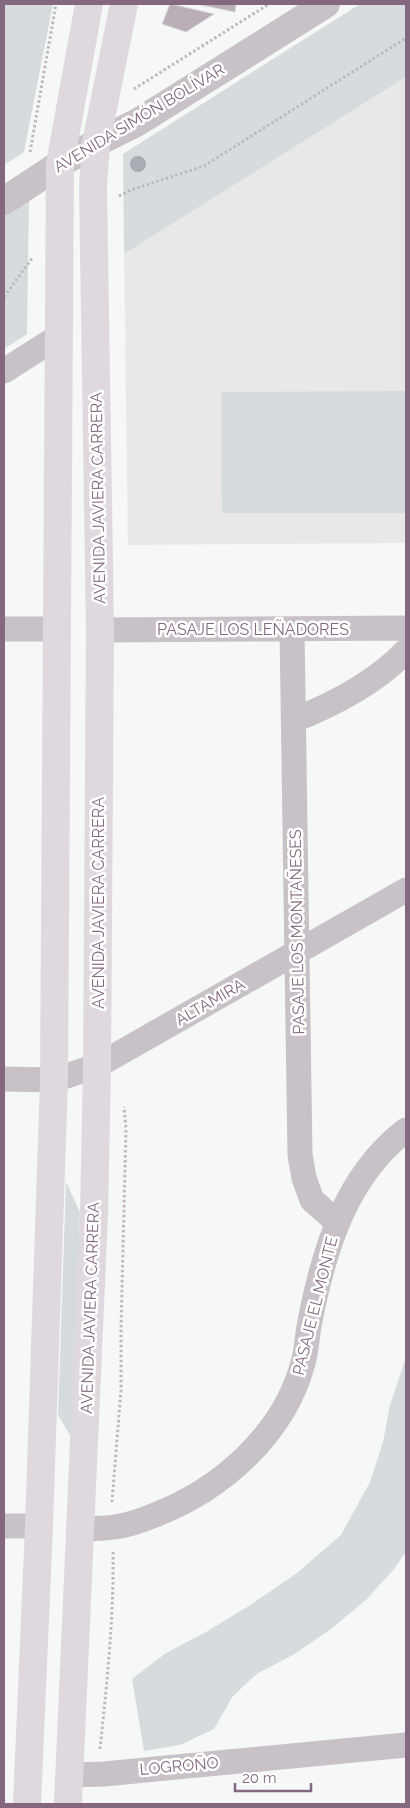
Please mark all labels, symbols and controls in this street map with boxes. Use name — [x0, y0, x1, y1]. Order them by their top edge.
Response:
street label: AVENIDA SIMÓN BOLÍVAR — [50, 59, 228, 177]
street label: AVENIDA JAVIERA CARRERA — [87, 392, 109, 604]
street label: PASAJE LOS LEÑADORES — [157, 619, 349, 639]
street label: AVENIDA JAVIERA CARRERA — [89, 797, 108, 1009]
street label: PASAJE LOS MONTAÑESES — [285, 829, 308, 1035]
street label: ALTAMIRA — [172, 974, 248, 1029]
street label: AVENIDA JAVIERA CARRERA — [77, 1202, 103, 1414]
street label: PASAJE EL MONTE — [289, 1234, 341, 1377]
street label: LOGROÑO — [139, 1752, 219, 1779]
scale bar — [235, 1760, 311, 1792]
text: 20 m — [242, 1769, 277, 1787]

